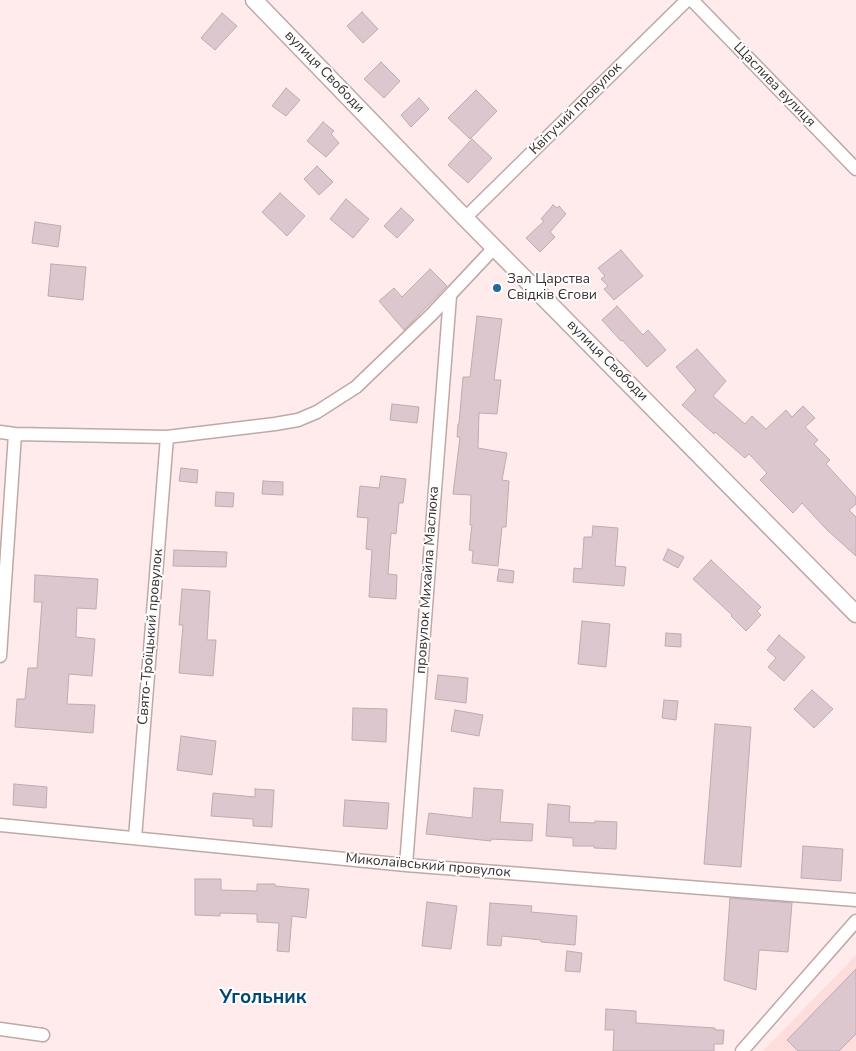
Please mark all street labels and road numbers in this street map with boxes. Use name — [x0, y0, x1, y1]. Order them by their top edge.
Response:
street label: вулиця Свободи — [281, 27, 367, 117]
street label: Щаслива вулиця — [729, 39, 819, 131]
street label: Квітучий провулок — [526, 59, 626, 159]
street label: вулиця Свободи — [563, 317, 651, 405]
street label: провулок Михайла Маслюка — [413, 486, 443, 674]
street label: Свято-Троїцький провулок — [135, 548, 167, 726]
street label: Миколаївський провулок — [345, 850, 511, 882]

